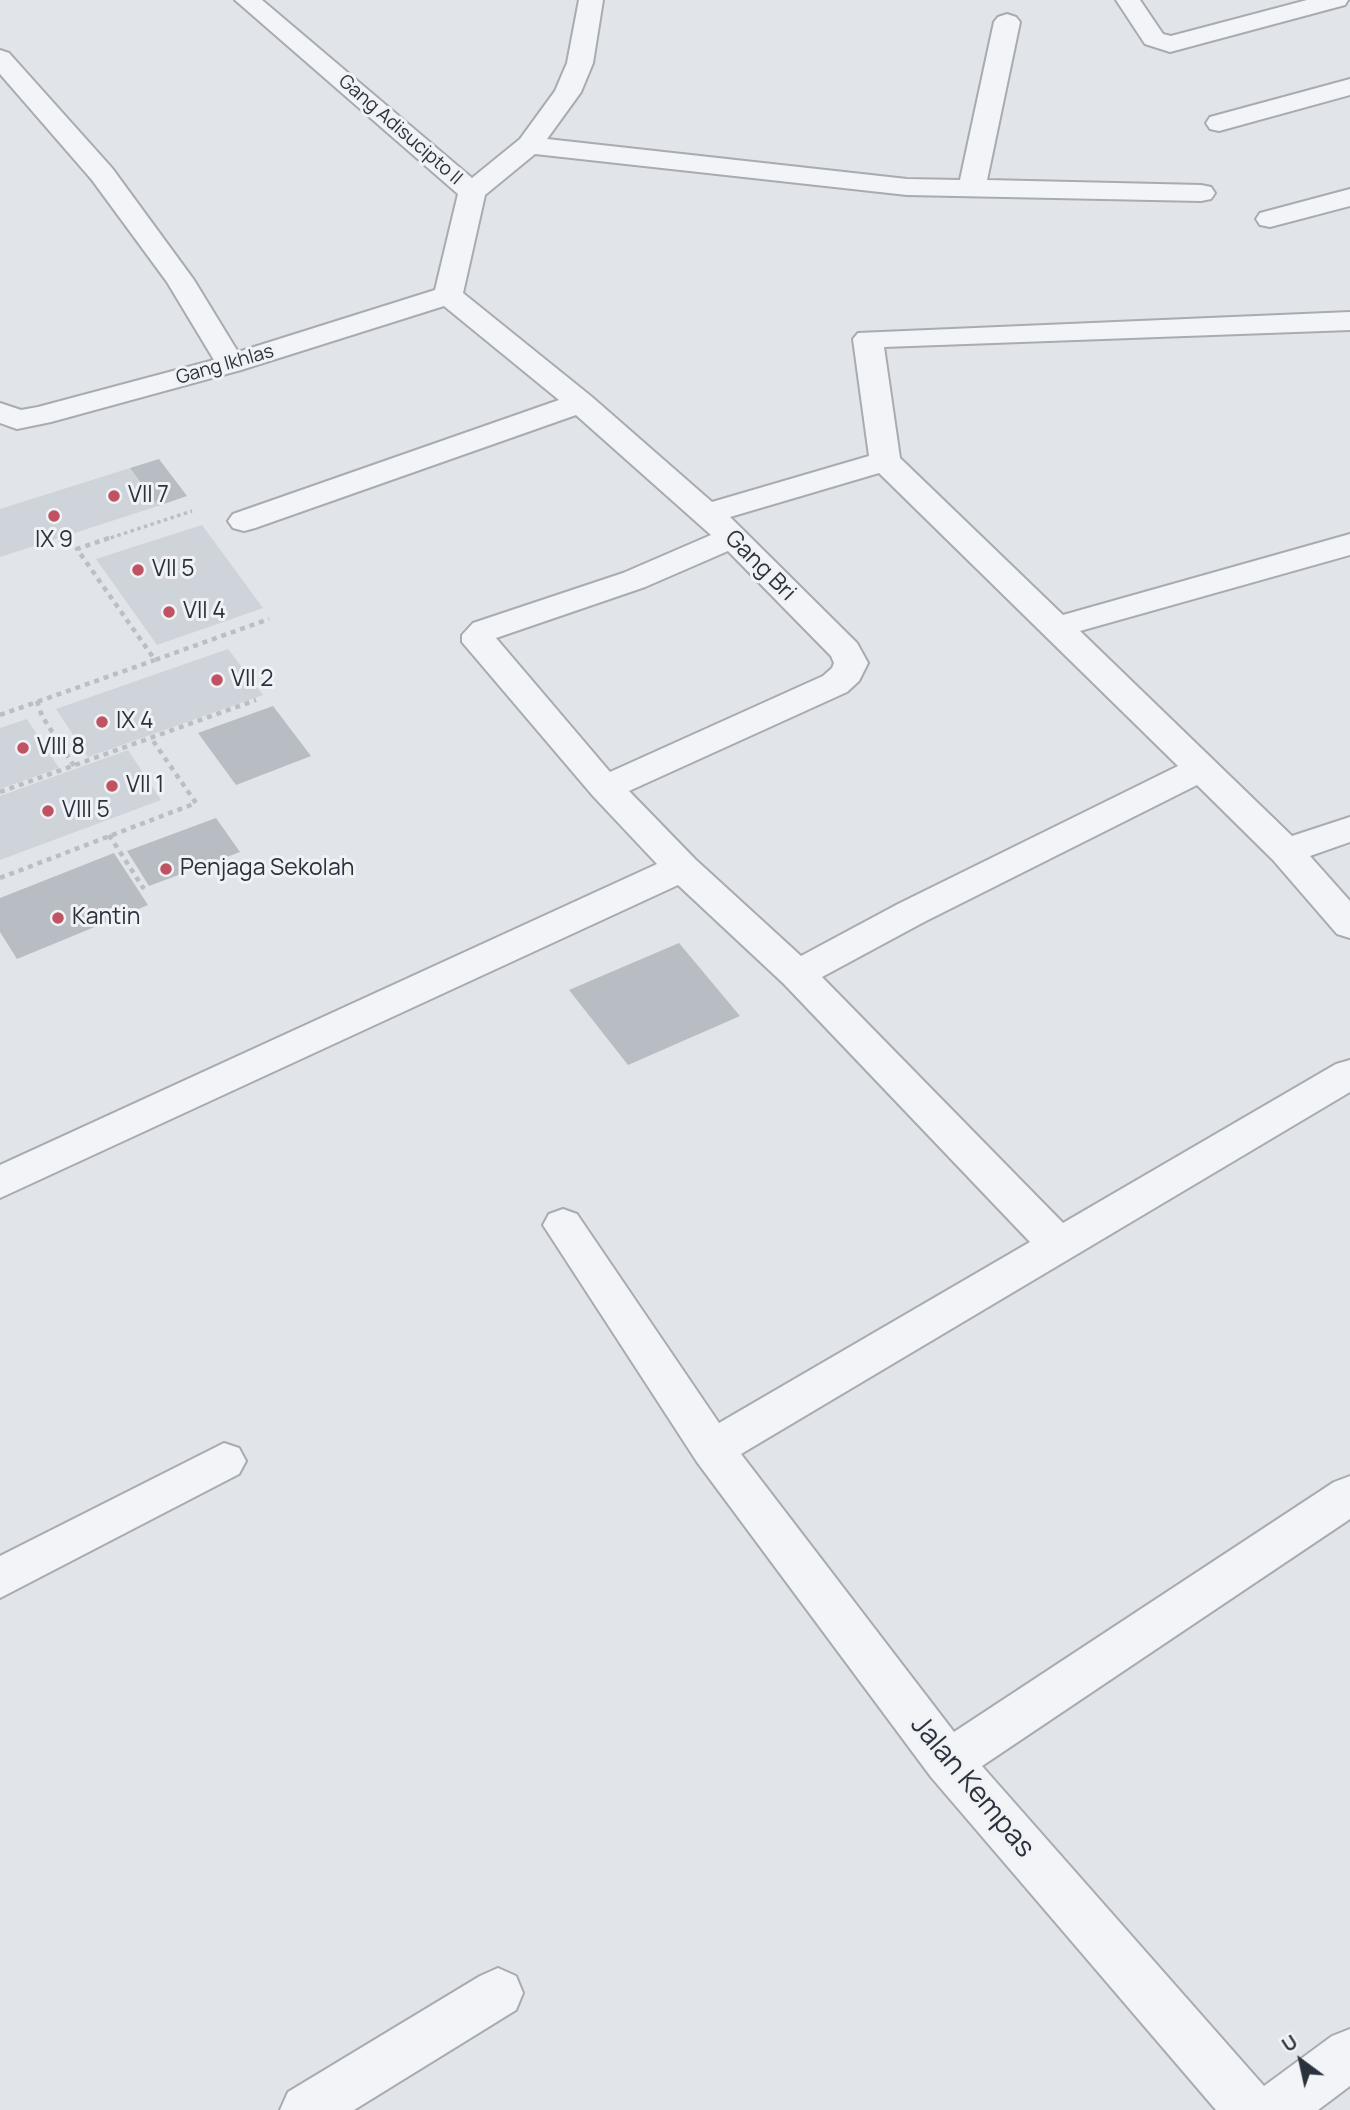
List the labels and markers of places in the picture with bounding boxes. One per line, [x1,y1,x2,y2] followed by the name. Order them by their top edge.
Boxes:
[128,482,169,510] place label: VII 7
[106,488,122,504] marker: VII 7
[46,508,62,524] marker: IX 9
[35,527,73,555] place label: IX 9
[152,556,195,584] place label: VII 5
[130,562,146,578] marker: VII 5
[183,598,226,626] place label: VII 4
[161,604,177,620] marker: VII 4
[231,666,273,694] place label: VII 2
[209,672,225,688] marker: VII 2
[116,708,153,736] place label: IX 4
[94,714,110,730] marker: IX 4
[37,734,85,762] place label: VIII 8
[15,740,31,756] marker: VIII 8
[126,772,164,800] place label: VII 1
[104,778,120,794] marker: VII 1
[62,797,110,825] place label: VIII 5
[40,803,56,819] marker: VIII 5
[180,855,354,883] place label: Penjaga Sekolah
[158,861,174,877] marker: Penjaga Sekolah
[72,904,140,932] place label: Kantin
[50,910,66,926] marker: Kantin

